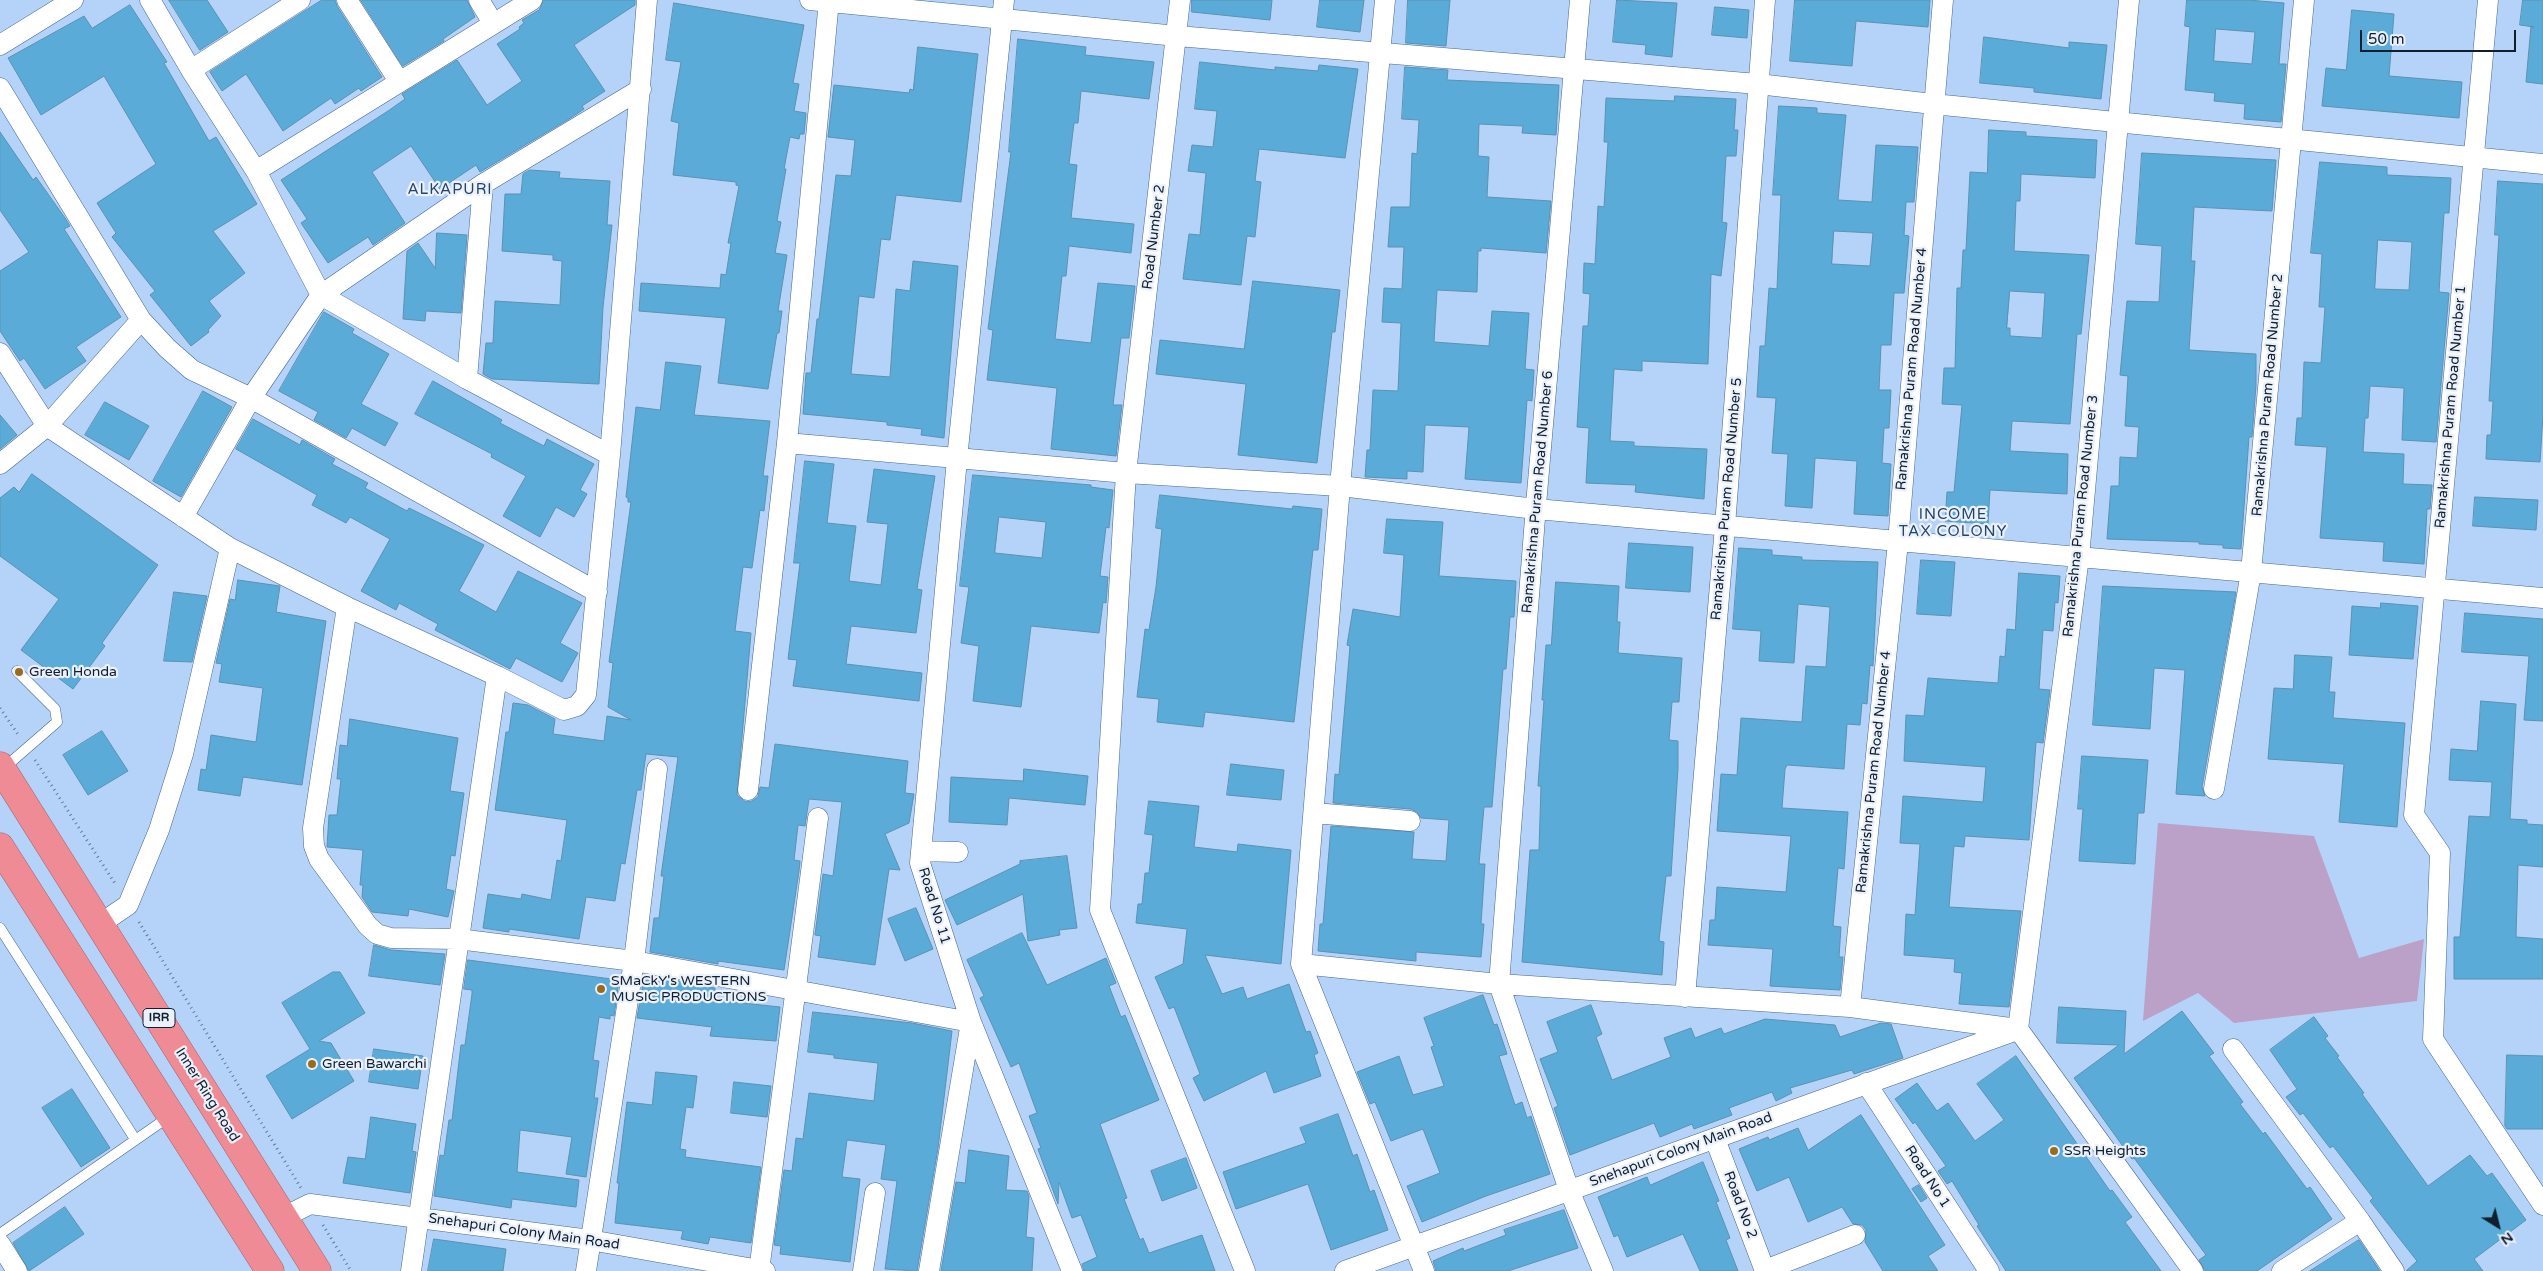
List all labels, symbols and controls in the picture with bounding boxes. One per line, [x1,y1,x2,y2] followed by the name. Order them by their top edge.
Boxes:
[2363,20,2519,52] scale bar
[2368,30,2405,48] text: 50 m
[406,181,494,199] district label: ALKAPURI
[1139,183,1169,291] street label: Road Number 2
[1893,247,1931,491] street label: Ramakrishna Puram Road Number 4
[2249,273,2287,517] street label: Ramakrishna Puram Road Number 2
[2432,285,2470,529] street label: Ramakrishna Puram Road Number 1
[1519,370,1557,614] street label: Ramakrishna Puram Road Number 6
[1708,377,1746,621] street label: Ramakrishna Puram Road Number 5
[2060,394,2102,638] street label: Ramakrishna Puram Road Number 3
[1898,506,2008,541] district label: INCOME TAX COLONY
[1853,650,1895,894] street label: Ramakrishna Puram Road Number 4
[29,664,117,680] place label: Green Honda
[13,666,25,678] marker: Green Honda
[914,865,954,947] street label: Road No 11
[611,973,766,1006] place label: SMaCkY's WESTERN MUSIC PRODUCTIONS
[595,983,607,995] marker: SMaCkY's WESTERN MUSIC PRODUCTIONS
[143,1008,175,1028] road number: IRR
[171,1045,243,1145] street label: Inner Ring Road
[322,1056,427,1072] place label: Green Bawarchi
[306,1058,318,1070] marker: Green Bawarchi
[1587,1109,1775,1191] street label: Snehapuri Colony Main Road
[1901,1143,1953,1211] street label: Road No 1
[2064,1143,2146,1159] place label: SSR Heights
[2048,1145,2060,1157] marker: SSR Heights
[1719,1169,1761,1241] street label: Road No 2
[2473,1201,2523,1251] north arrow
[427,1210,621,1254] street label: Snehapuri Colony Main Road
[2498,1228,2517,1249] text: N

